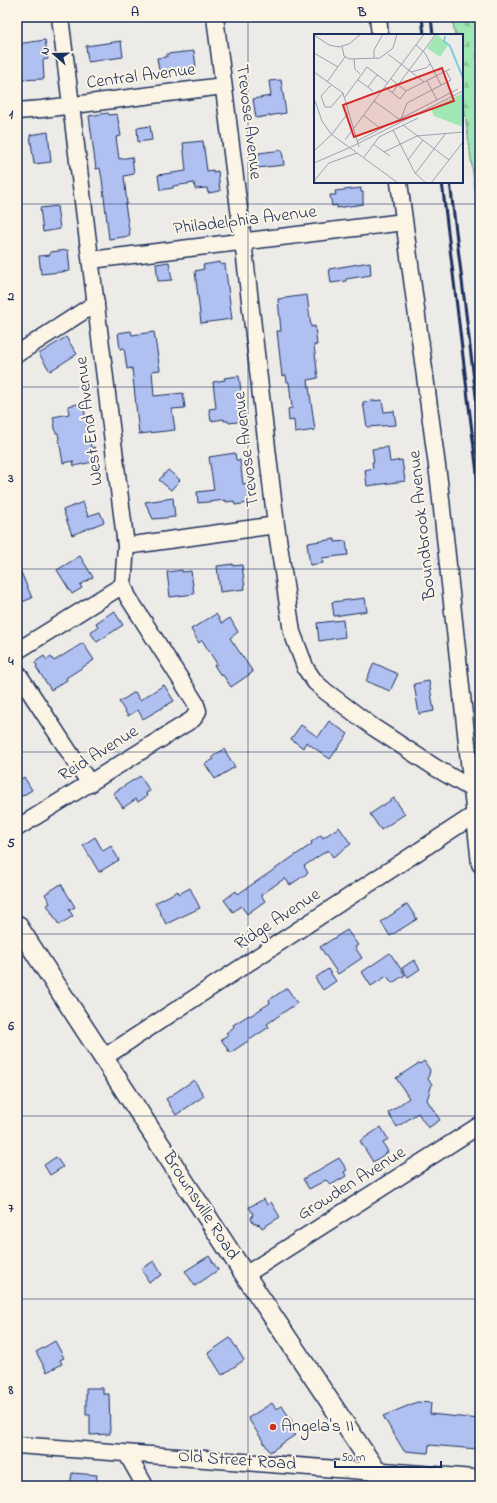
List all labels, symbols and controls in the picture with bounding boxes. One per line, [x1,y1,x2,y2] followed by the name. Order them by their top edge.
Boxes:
[131,3,139,22] text: A
[357,3,367,22] text: B
[34,34,74,74] north arrow
[314,34,463,183] inset map
[37,45,54,57] text: N
[85,57,198,97] street label: Central Avenue
[228,63,268,182] street label: Trevose Avenue
[9,105,14,124] text: 1
[172,199,319,243] street label: Philadelphia Avenue
[7,287,15,306] text: 2
[69,354,111,487] street label: West End Avenue
[227,389,267,508] street label: Trevose Avenue
[402,448,444,602] street label: Boundbrook Avenue
[7,469,14,488] text: 3
[7,652,14,671] text: 4
[54,719,145,789] street label: Reid Avenue
[7,834,15,853] text: 5
[230,882,327,958] street label: Ridge Avenue
[7,1017,14,1036] text: 6
[293,1140,412,1228] street label: Growden Avenue
[155,1146,245,1265] street label: Brownsville Road
[8,1199,14,1218] text: 7
[8,1381,14,1400] text: 8
[281,1414,354,1441] place label: Angela's II
[268,1422,278,1432] marker: Angela's II
[335,1443,441,1469] scale bar
[177,1444,297,1478] street label: Old Street Road
[341,1449,365,1467] text: 50 m

